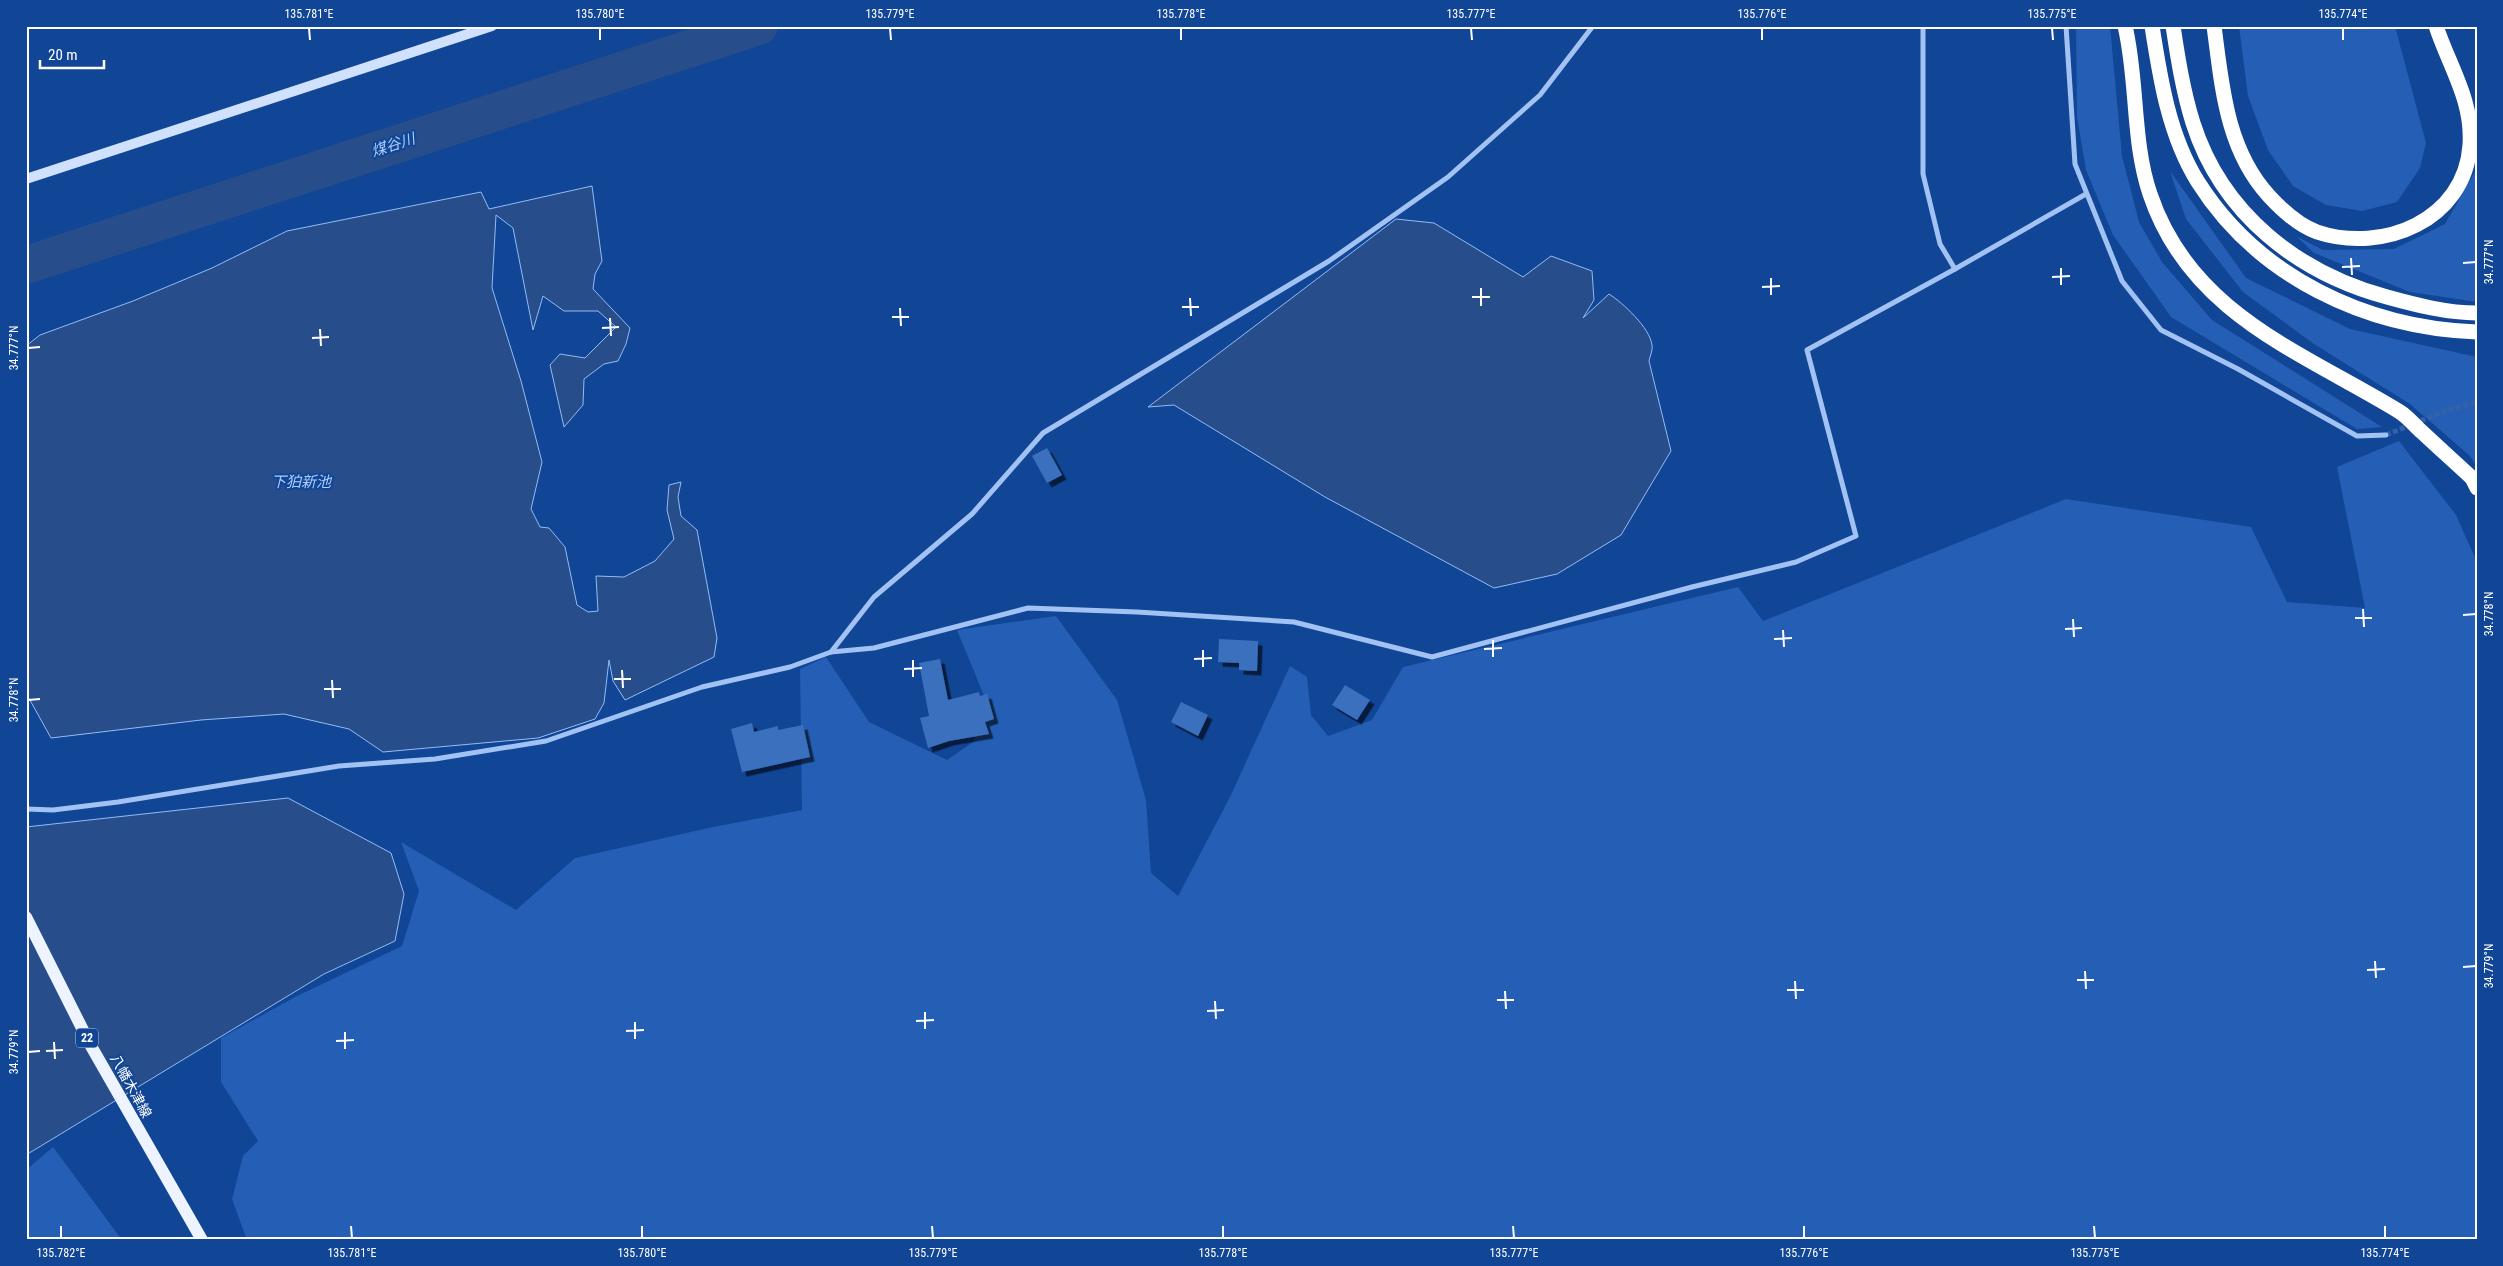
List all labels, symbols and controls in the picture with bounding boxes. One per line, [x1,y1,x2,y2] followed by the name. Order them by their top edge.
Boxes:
[284,7,334,21] text: 135.781°E
[575,7,625,21] text: 135.780°E
[865,7,915,21] text: 135.779°E
[1156,7,1206,21] text: 135.778°E
[1446,7,1496,21] text: 135.777°E
[1737,7,1787,21] text: 135.776°E
[2027,7,2077,21] text: 135.775°E
[2318,7,2368,21] text: 135.774°E
[40,38,104,70] scale bar
[48,46,78,64] text: 20 m
[369,129,419,161] water label: 煤谷川
[2482,240,2496,284] text: 34.777°N
[7,326,21,370] text: 34.777°N
[271,473,333,491] water label: 下狛新池
[2482,592,2496,636] text: 34.778°N
[7,678,21,722] text: 34.778°N
[2482,944,2496,988] text: 34.779°N
[76,1028,98,1048] road number: 22
[7,1030,21,1074] text: 34.779°N
[107,1052,155,1120] street label: 八幡木津線
[36,1246,86,1260] text: 135.782°E
[327,1246,377,1260] text: 135.781°E
[617,1246,667,1260] text: 135.780°E
[908,1246,958,1260] text: 135.779°E
[1198,1246,1248,1260] text: 135.778°E
[1489,1246,1539,1260] text: 135.777°E
[1779,1246,1829,1260] text: 135.776°E
[2070,1246,2120,1260] text: 135.775°E
[2360,1246,2410,1260] text: 135.774°E

